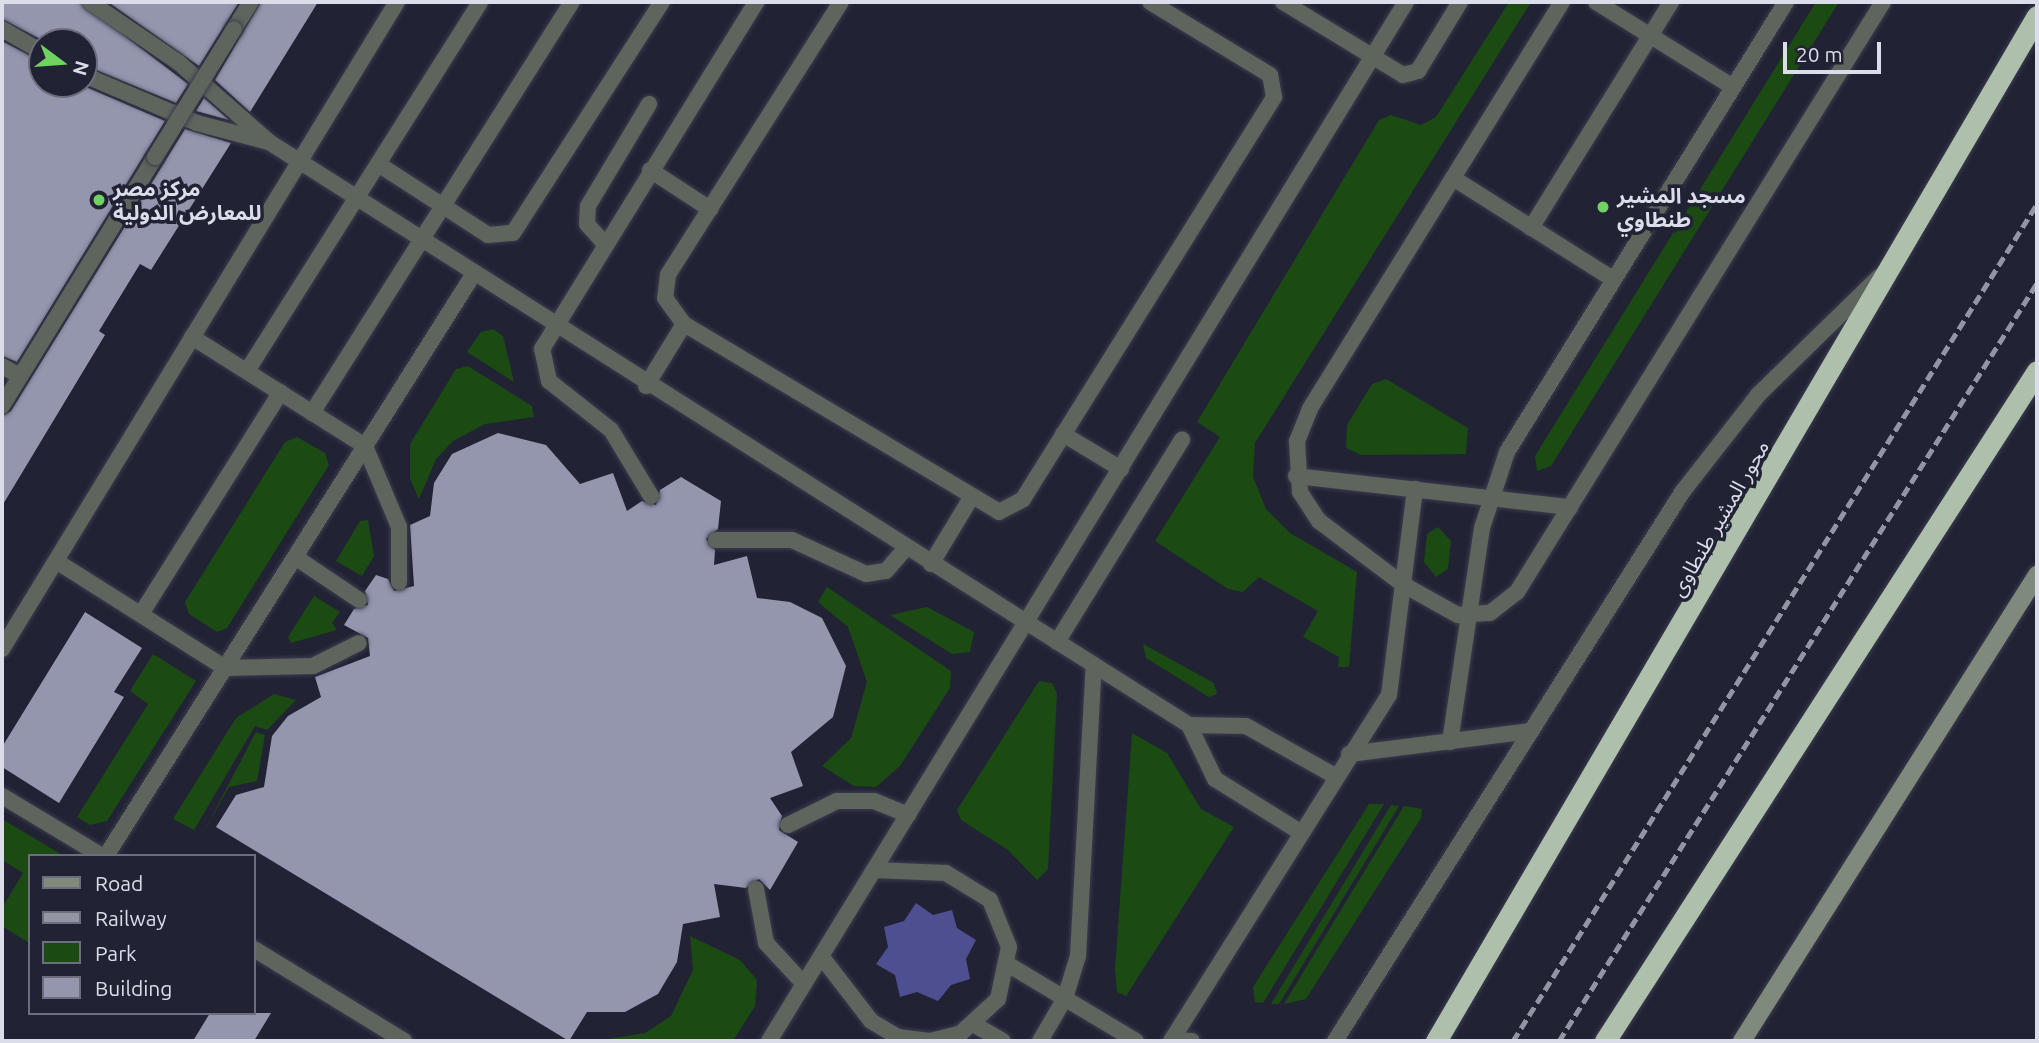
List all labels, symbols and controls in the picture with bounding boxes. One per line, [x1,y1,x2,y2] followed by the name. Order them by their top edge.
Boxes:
[28,28,98,98] north arrow
[1787,28,1885,72] scale bar
[1796,42,1843,66] text: 20 m
[69,58,94,78] text: N
[113,175,262,225] place label: مركز مصر للمعارض الدولية
[1617,182,1746,232] place label: مسجد المشير طنطاوي
[91,192,107,208] marker: مركز مصر للمعارض الدولية
[1595,199,1611,215] marker: مسجد المشير طنطاوي
[1664,435,1774,601] street label: محور المشير طنطاوى
[28,854,256,1015] legend
[95,871,143,895] text: Road
[95,906,167,930] text: Railway
[95,941,137,965] text: Park
[95,976,172,1000] text: Building

